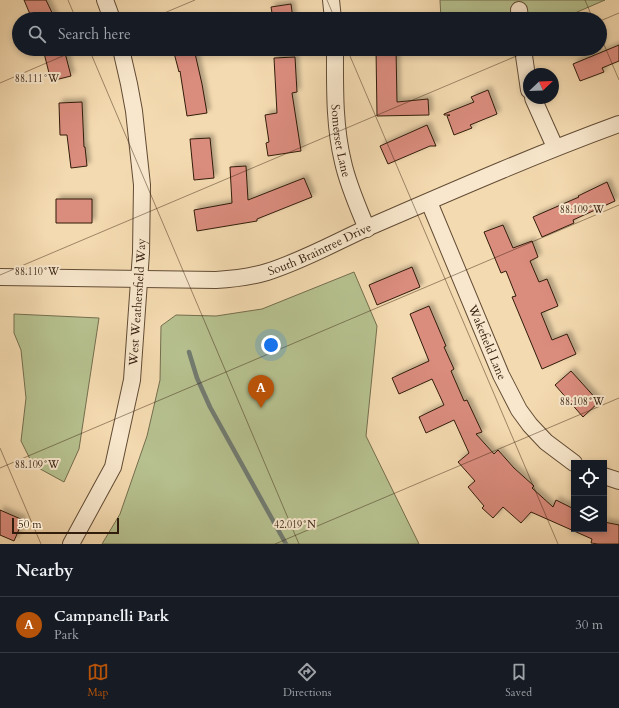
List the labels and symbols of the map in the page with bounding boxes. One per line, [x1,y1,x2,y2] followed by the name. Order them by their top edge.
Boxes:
[523,68,559,104] north arrow
[15,72,60,86] text: 88.111°W
[328,104,355,179] street label: Somerset Lane
[560,203,605,217] text: 88.109°W
[266,219,374,279] street label: South Braintree Drive
[125,237,149,367] street label: West Weathersfield Way
[15,265,60,279] text: 88.110°W
[464,301,510,383] street label: Wakefield Lane
[261,335,281,355] your location
[248,375,274,408] pin: A
[560,395,605,409] text: 88.108°W
[15,458,60,472] text: 88.109°W
[12,516,119,535] scale bar
[274,518,316,532] text: 42.019°N

